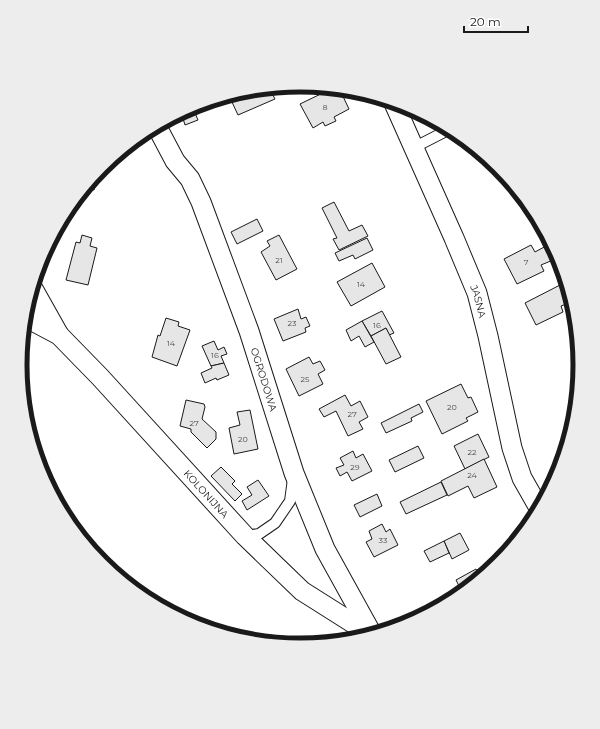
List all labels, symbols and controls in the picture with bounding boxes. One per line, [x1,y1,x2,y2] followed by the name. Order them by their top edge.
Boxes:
[464,8,528,34] scale bar
[470,14,501,29] text: 20 m
[322,102,328,112] house number: 8
[275,255,283,265] house number: 21
[524,257,529,267] house number: 7
[357,279,366,289] house number: 14
[467,282,490,320] street label: JASNA
[287,318,297,328] house number: 23
[373,320,381,330] house number: 16
[167,338,176,348] house number: 14
[248,346,281,414] street label: OGRODOWA
[211,350,219,360] house number: 16
[300,374,310,384] house number: 25
[447,402,457,412] house number: 20
[347,409,357,419] house number: 27
[189,418,199,428] house number: 27
[238,434,248,444] house number: 20
[467,447,477,457] house number: 22
[350,462,360,472] house number: 29
[181,467,232,521] street label: KOLONIJNA
[467,470,478,480] house number: 24
[379,535,388,545] house number: 33

